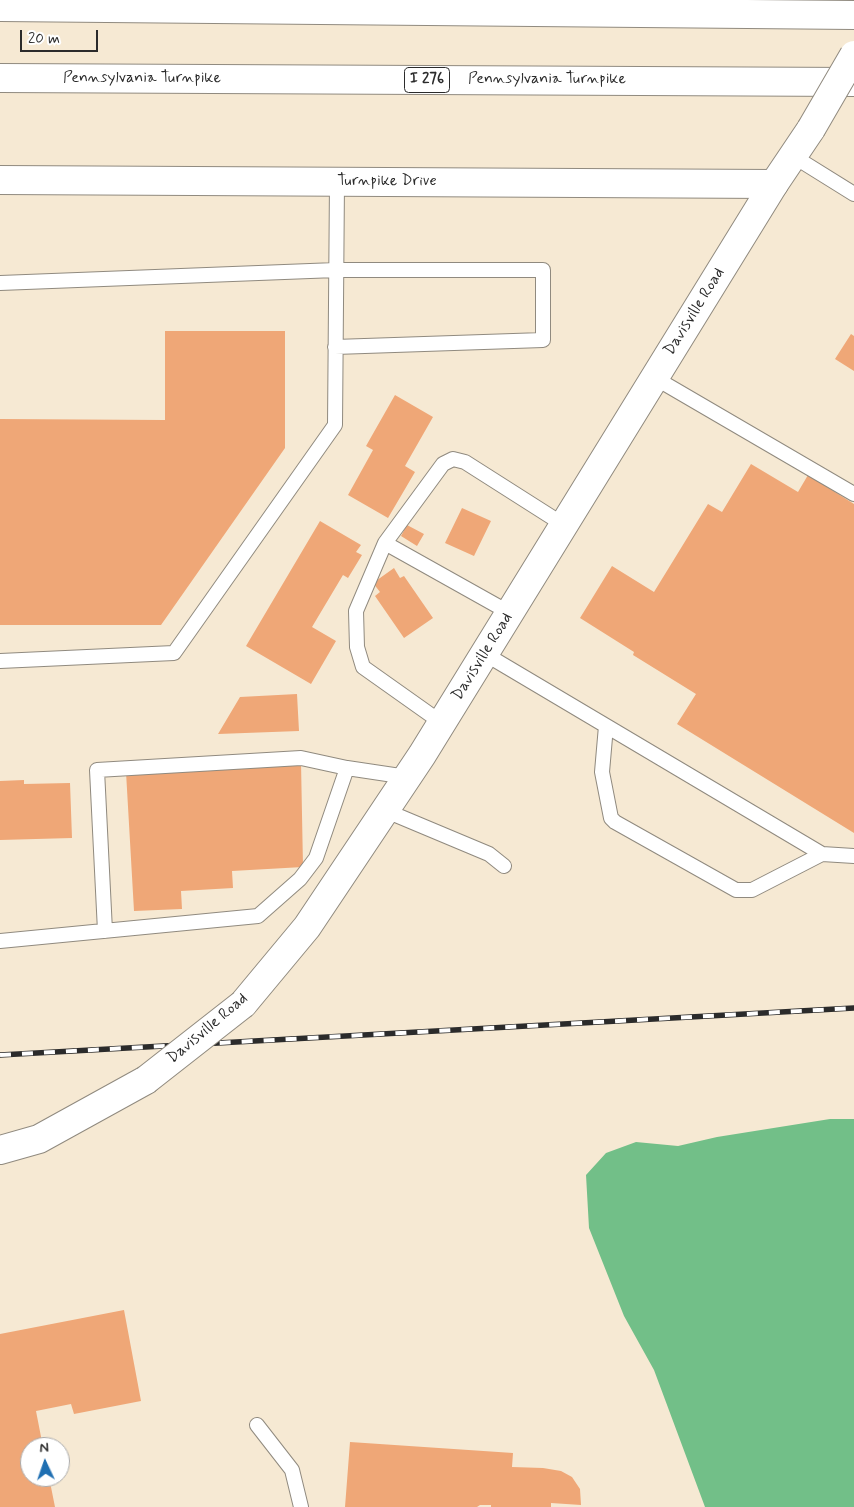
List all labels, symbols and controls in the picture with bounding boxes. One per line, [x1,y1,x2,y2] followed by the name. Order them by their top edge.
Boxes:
[22,20,100,52] scale bar
[28,29,60,49] text: 20 m
[404,68,450,92] road number: I 276
[63,69,221,89] street label: Pennsylvania Turnpike
[468,70,626,90] street label: Pennsylvania Turnpike
[337,172,437,192] street label: Turnpike Drive
[660,265,730,359] street label: Davisville Road
[448,610,518,704] street label: Davisville Road
[164,990,252,1068] street label: Davisville Road
[20,1437,70,1487] north arrow
[39,1439,49,1457] text: N

